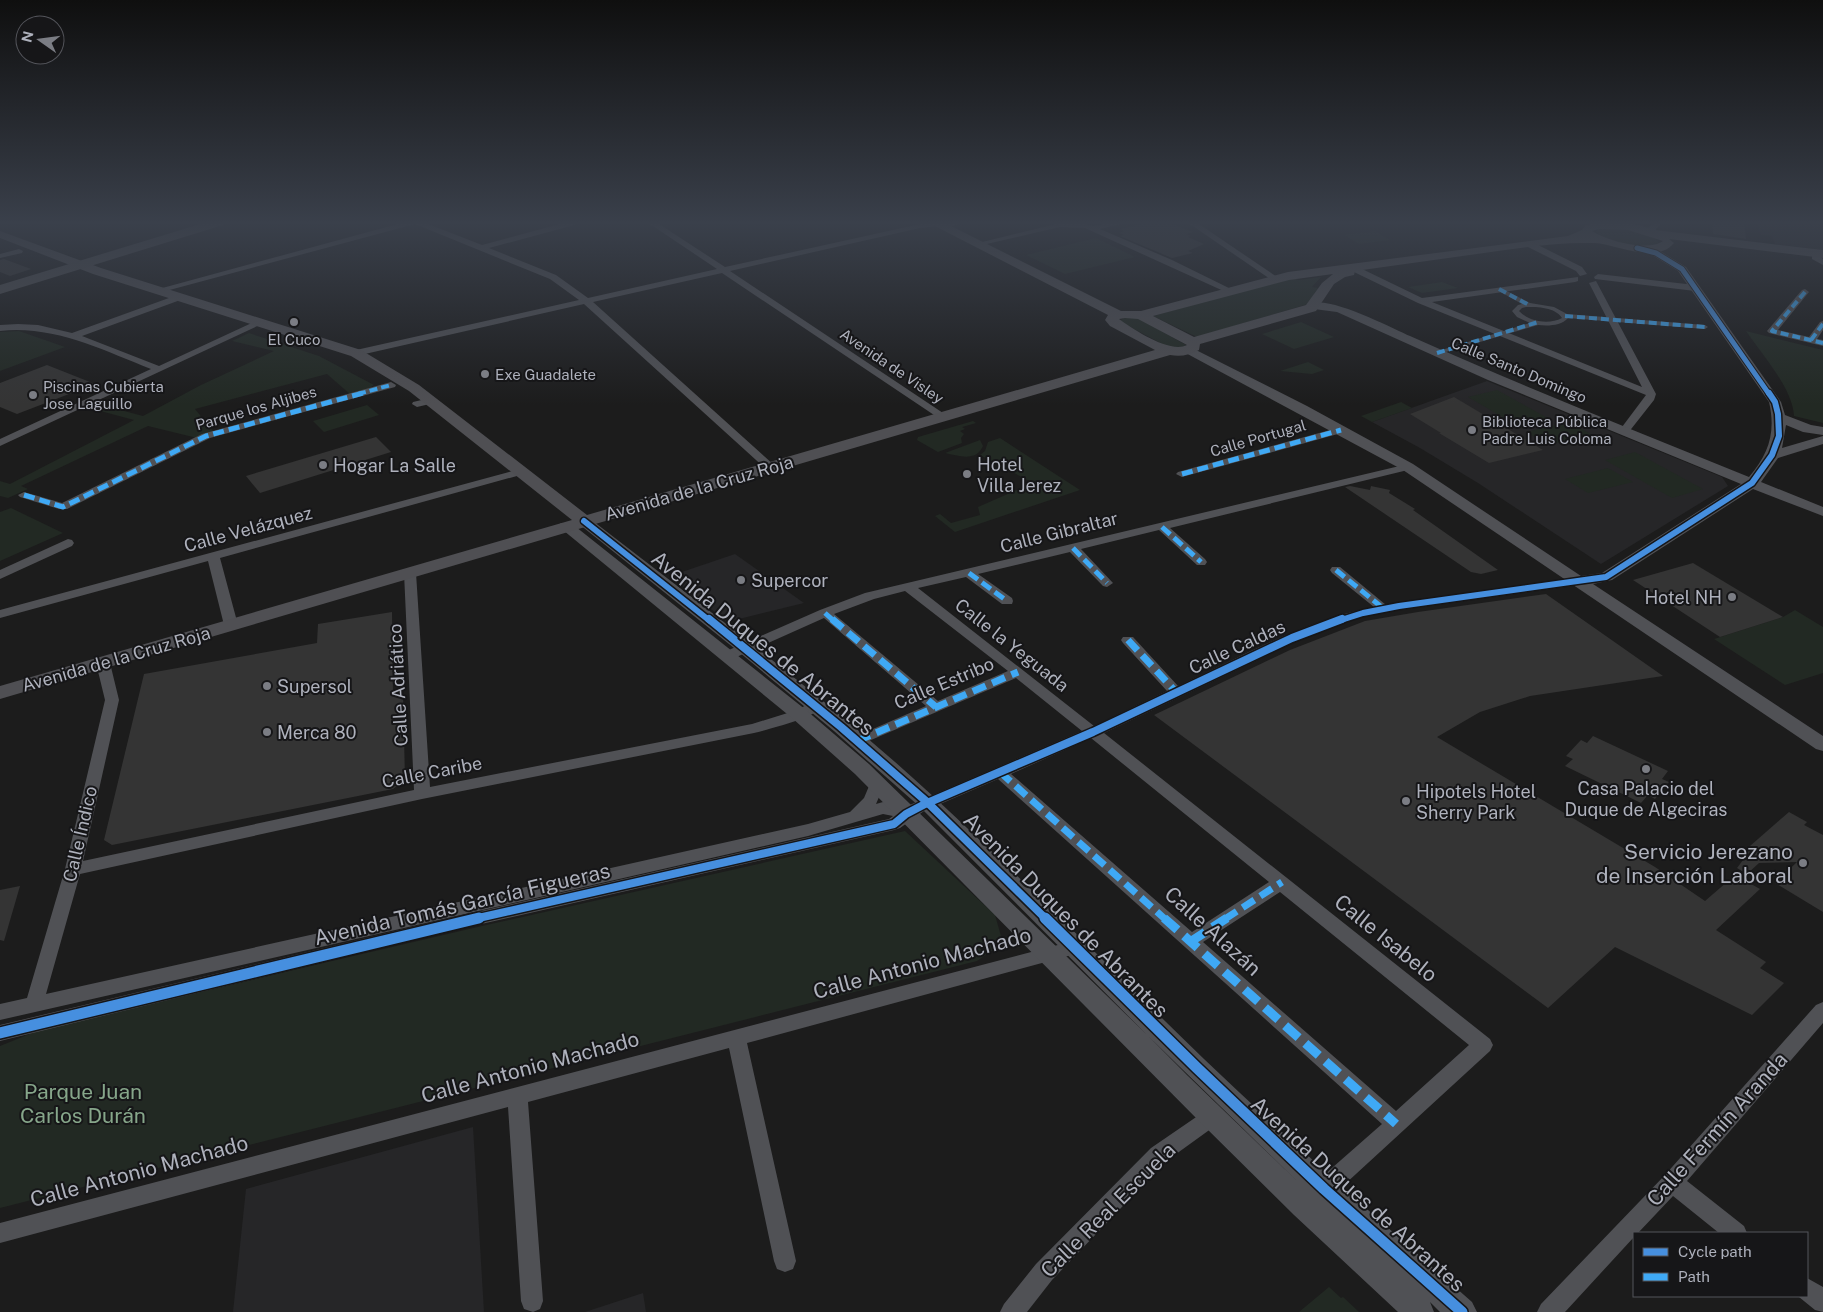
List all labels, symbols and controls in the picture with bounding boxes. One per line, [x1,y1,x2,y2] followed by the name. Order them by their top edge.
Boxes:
[15,15,65,65] north arrow
[18,30,36,44] text: N
[288,316,300,328] marker: El Cuco
[837,325,947,407] street label: Avenida de Visley
[268,331,320,348] place label: El Cuco
[1449,334,1589,406] street label: Calle Santo Domingo
[495,366,596,383] place label: Exe Guadalete
[479,368,491,380] marker: Exe Guadalete
[43,378,164,412] place label: Piscinas Cubierta Jose Laguillo
[194,383,318,433] street label: Parque los Aljibes
[27,389,39,401] marker: Piscinas Cubierta Jose Laguillo
[1482,413,1612,447] place label: Biblioteca Pública Padre Luis Coloma
[1208,416,1308,460] street label: Calle Portugal
[1466,424,1478,436] marker: Biblioteca Pública Padre Luis Coloma
[602,451,796,525] street label: Avenida de la Cruz Roja
[977,454,1061,496] place label: Hotel Villa Jerez
[333,455,456,476] place label: Hogar La Salle
[317,459,329,471] marker: Hogar La Salle
[961,468,973,480] marker: Hotel Villa Jerez
[182,502,314,556] street label: Calle Velázquez
[998,507,1120,557] street label: Calle Gibraltar
[647,545,879,741] street label: Avenida Duques de Abrantes
[751,570,828,591] place label: Supercor
[735,574,747,586] marker: Supercor
[1644,587,1722,608] place label: Hotel NH
[1726,591,1738,603] marker: Hotel NH
[951,594,1073,696] street label: Calle la Yeguada
[1186,616,1288,678] street label: Calle Caldas
[19,622,213,696] street label: Avenida de la Cruz Roja
[384,623,412,747] street label: Calle Adriático
[891,653,997,713] street label: Calle Estribo
[277,676,352,697] place label: Supersol
[261,680,273,692] marker: Supersol
[277,722,356,743] place label: Merca 80
[261,726,273,738] marker: Merca 80
[380,752,484,792] street label: Calle Caribe
[1640,763,1652,775] marker: Casa Palacio del Duque de Algeciras
[1565,778,1727,820] place label: Casa Palacio del Duque de Algeciras
[1416,781,1536,823] place label: Hipotels Hotel Sherry Park
[58,784,101,884] street label: Calle Índico
[1400,795,1412,807] marker: Hipotels Hotel Sherry Park
[958,807,1174,1023] street label: Avenida Duques de Abrantes
[1596,839,1793,888] place label: Servicio Jerezano de Inserción Laboral
[1797,857,1809,869] marker: Servicio Jerezano de Inserción Laboral
[311,858,613,950] street label: Avenida Tomás García Figueras
[1160,881,1266,981] street label: Calle Alazán
[1330,889,1442,987] street label: Calle Isabelo
[810,922,1034,1004] street label: Calle Antonio Machado
[418,1026,642,1108] street label: Calle Antonio Machado
[1641,1047,1793,1211] street label: Calle Fermín Aranda
[20,1079,146,1128] park label: Parque Juan Carlos Durán
[1246,1091,1470,1297] street label: Avenida Duques de Abrantes
[27,1130,251,1212] street label: Calle Antonio Machado
[1035,1137,1181,1283] street label: Calle Real Escuela
[1633,1232,1808,1297] legend
[1678,1243,1752,1260] text: Cycle path
[1678,1268,1710,1285] text: Path

